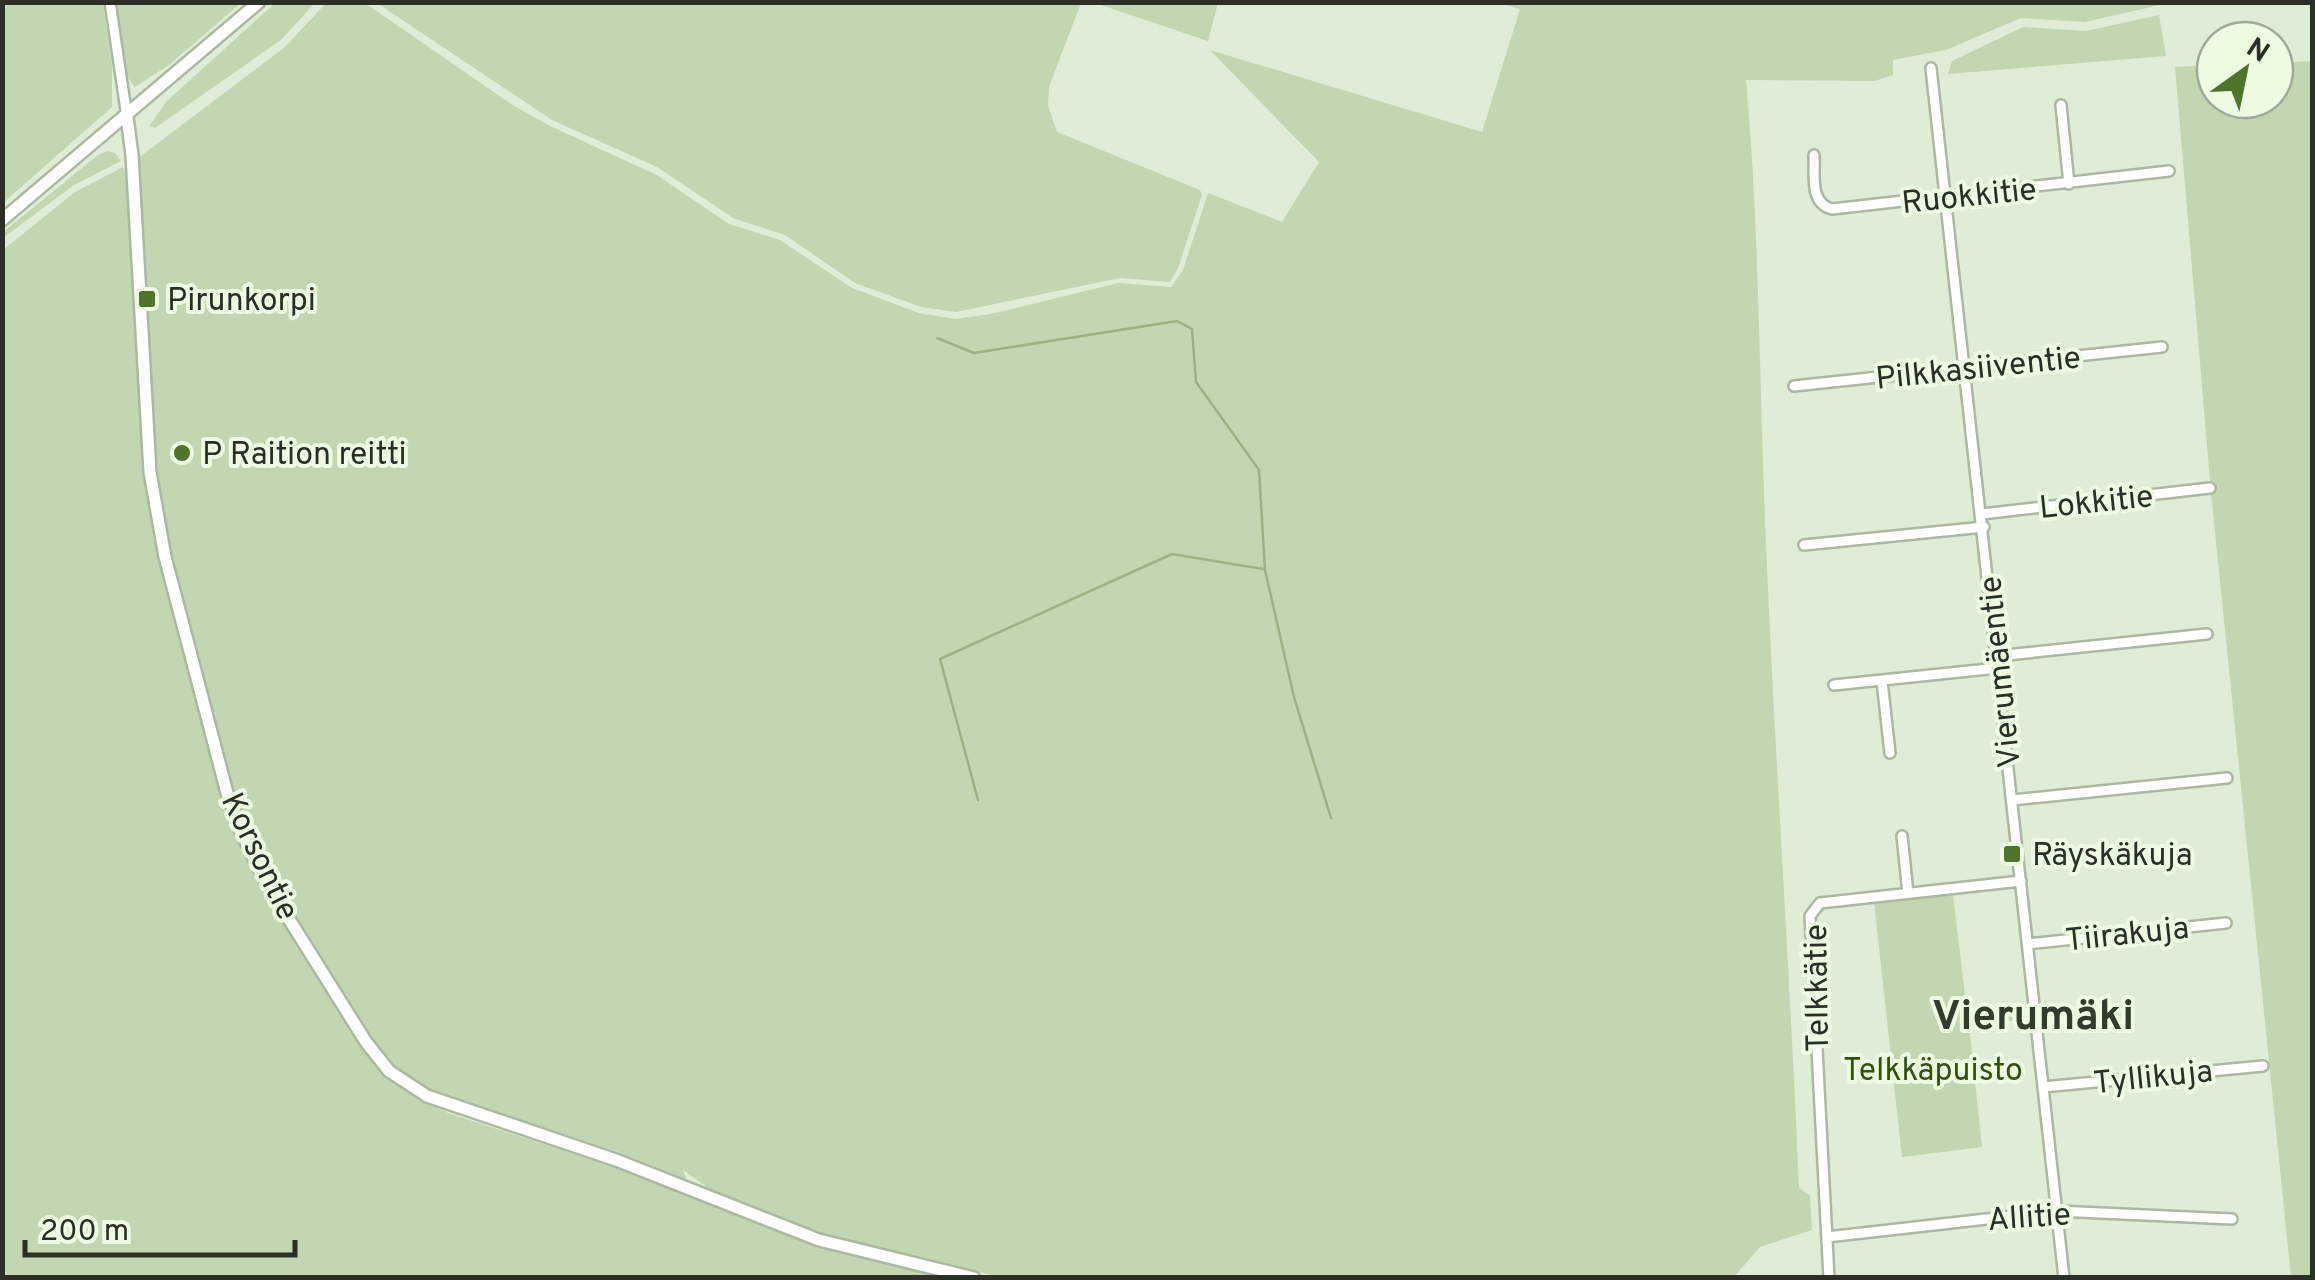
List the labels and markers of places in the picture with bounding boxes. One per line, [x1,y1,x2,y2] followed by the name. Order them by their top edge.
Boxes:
[167,282,316,322] place label: Pirunkorpi
[136,288,158,310] marker: Pirunkorpi
[202,436,407,476] place label: P Raition reitti
[171,442,193,464] marker: P Raition reitti
[2032,837,2192,877] place label: Räyskäkuja
[2001,843,2023,865] marker: Räyskäkuja

